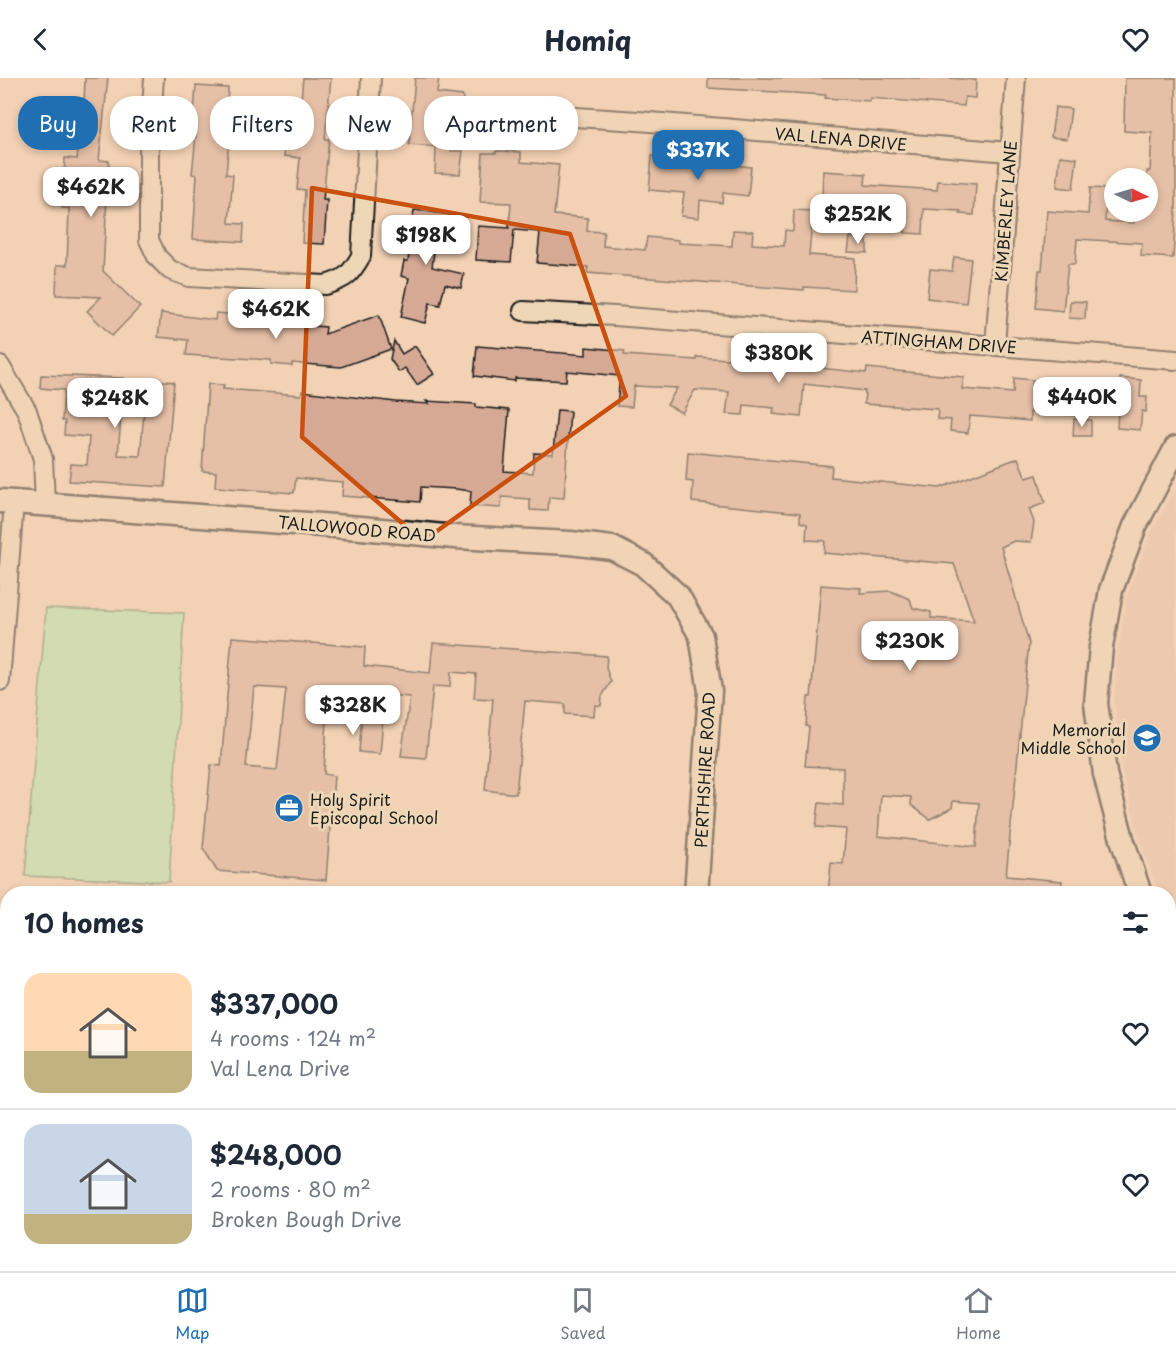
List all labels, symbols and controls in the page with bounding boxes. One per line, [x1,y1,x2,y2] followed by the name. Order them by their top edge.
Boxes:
[544,19,632,60] text: Homiq
[24,23,57,56] icon: back
[1119,23,1152,56] icon: heart
[18,96,98,150] chip: Buy
[110,96,198,150] chip: Rent
[210,96,314,150] chip: Filters
[326,96,412,150] chip: New
[424,96,578,150] chip: Apartment
[774,120,908,156] street label: VAL LENA DRIVE
[656,130,740,181] pin: $337K
[666,134,730,164] text: $337K
[988,139,1022,283] street label: KIMBERLEY LANE
[49,167,133,218] pin: $462K
[1104,168,1158,222] north arrow
[1104,168,1158,222] map controls
[57,171,125,201] text: $462K
[816,194,900,245] pin: $252K
[824,198,892,228] text: $252K
[384,215,468,266] pin: $198K
[396,219,456,249] text: $198K
[234,289,318,340] pin: $462K
[242,293,310,323] text: $462K
[860,324,1018,358] street label: ATTINGHAM DRIVE
[737,333,821,384] pin: $380K
[745,337,813,367] text: $380K
[1040,377,1124,428] pin: $440K
[73,378,157,429] pin: $248K
[1047,381,1117,411] text: $440K
[81,382,149,412] text: $248K
[277,509,437,547] street label: TALLOWOOD ROAD
[868,621,952,672] pin: $230K
[875,625,945,655] text: $230K
[311,685,395,736] pin: $328K
[319,689,387,719] text: $328K
[688,691,720,849] street label: PERTHSHIRE ROAD
[1021,717,1126,759] place label: Memorial Middle School
[1131,722,1163,754] school or university icon: Memorial Middle School
[310,787,438,829] place label: Holy Spirit Episcopal School
[273,792,305,824] office icon: Holy Spirit Episcopal School
[24,903,144,942] text: 10 homes
[1119,906,1152,939] icon: filters
[210,984,338,1023] text: $337,000
[72,997,144,1069] icon: home
[1119,1017,1152,1050] icon: heart
[210,1023,376,1053] text: 4 rooms · 124 m²
[210,1053,350,1083] text: Val Lena Drive
[210,1135,342,1174] text: $248,000
[72,1148,144,1220] icon: home
[1119,1168,1152,1201] icon: heart
[210,1174,371,1204] text: 2 rooms · 80 m²
[210,1204,402,1234] text: Broken Bough Drive
[175,1284,210,1344] tab: Map
[560,1284,606,1344] tab: Saved
[956,1284,1001,1344] tab: Home

